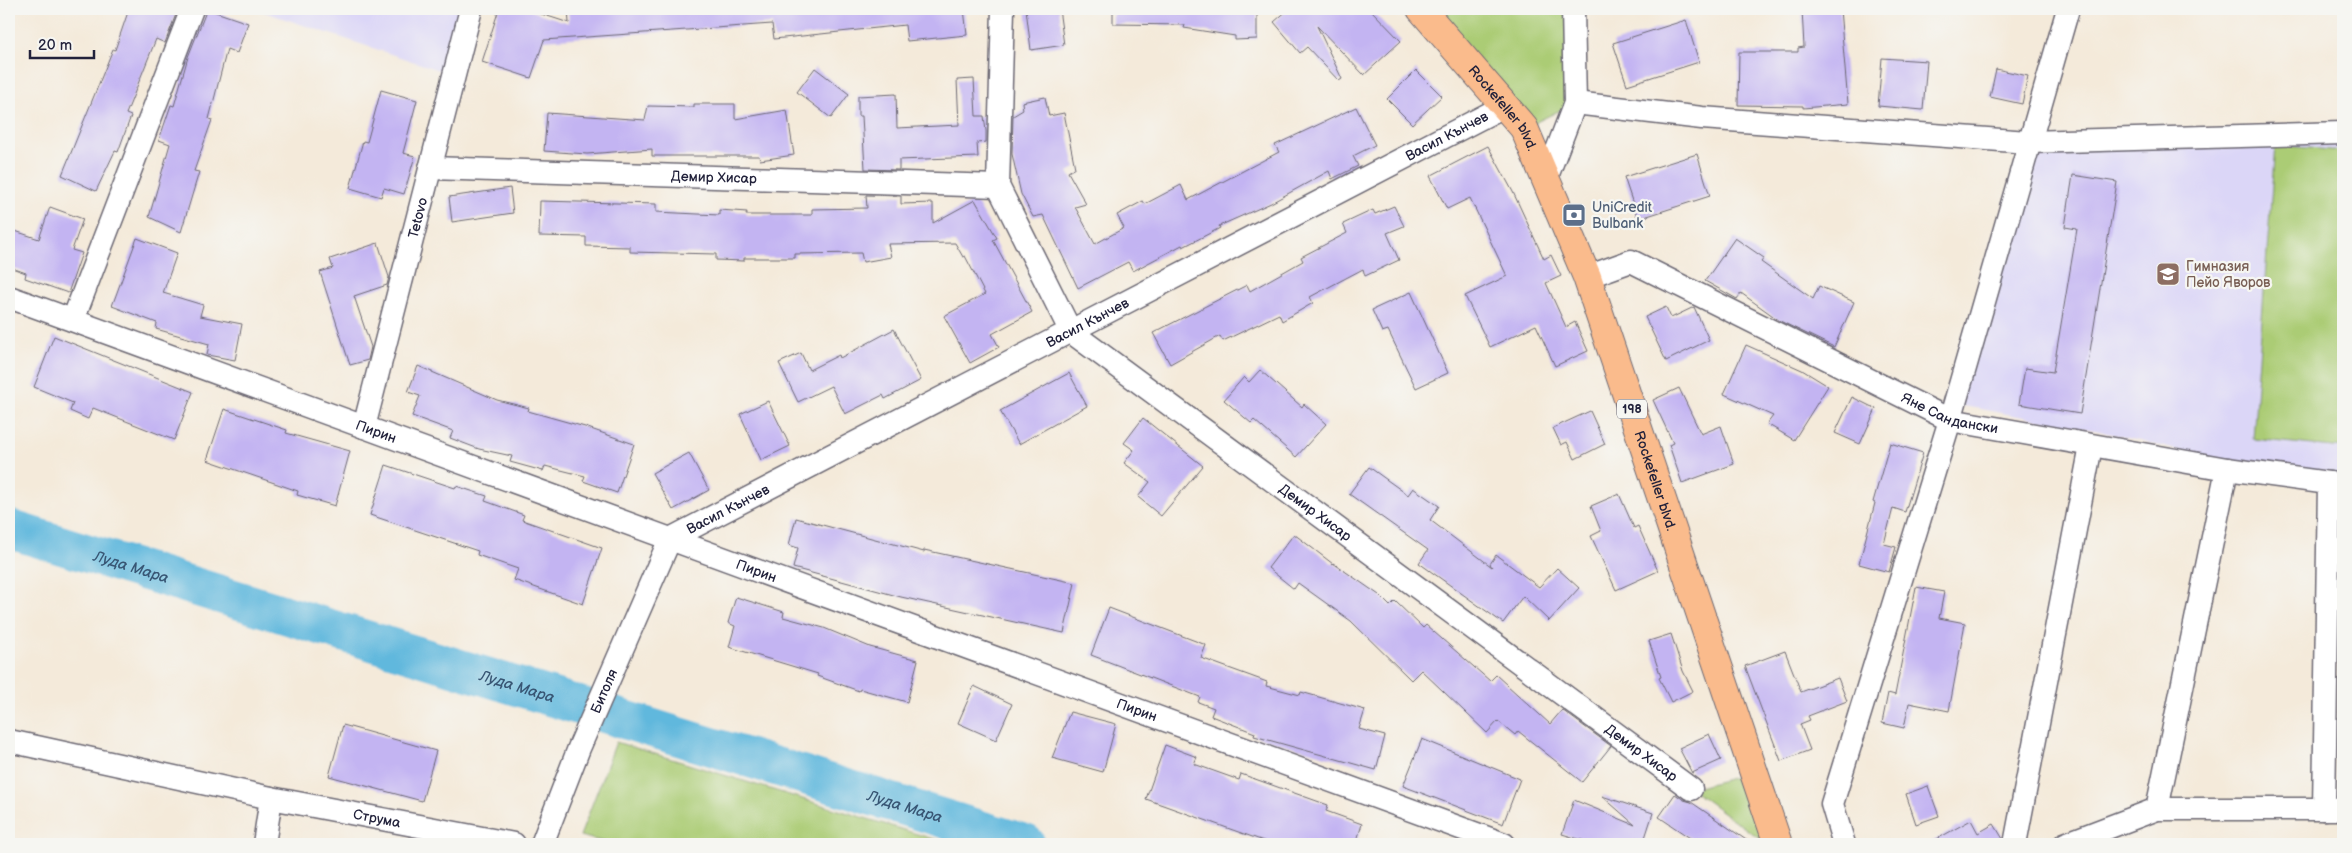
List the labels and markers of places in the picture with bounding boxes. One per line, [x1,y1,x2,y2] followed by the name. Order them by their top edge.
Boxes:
[1592,199,1653,232] place label: UniCredit Bulbank
[1561,202,1587,228] bank icon: UniCredit Bulbank
[2186,258,2271,291] place label: Гимназия Пейо Яворов
[2155,261,2181,287] school or university icon: Гимназия Пейо Яворов

